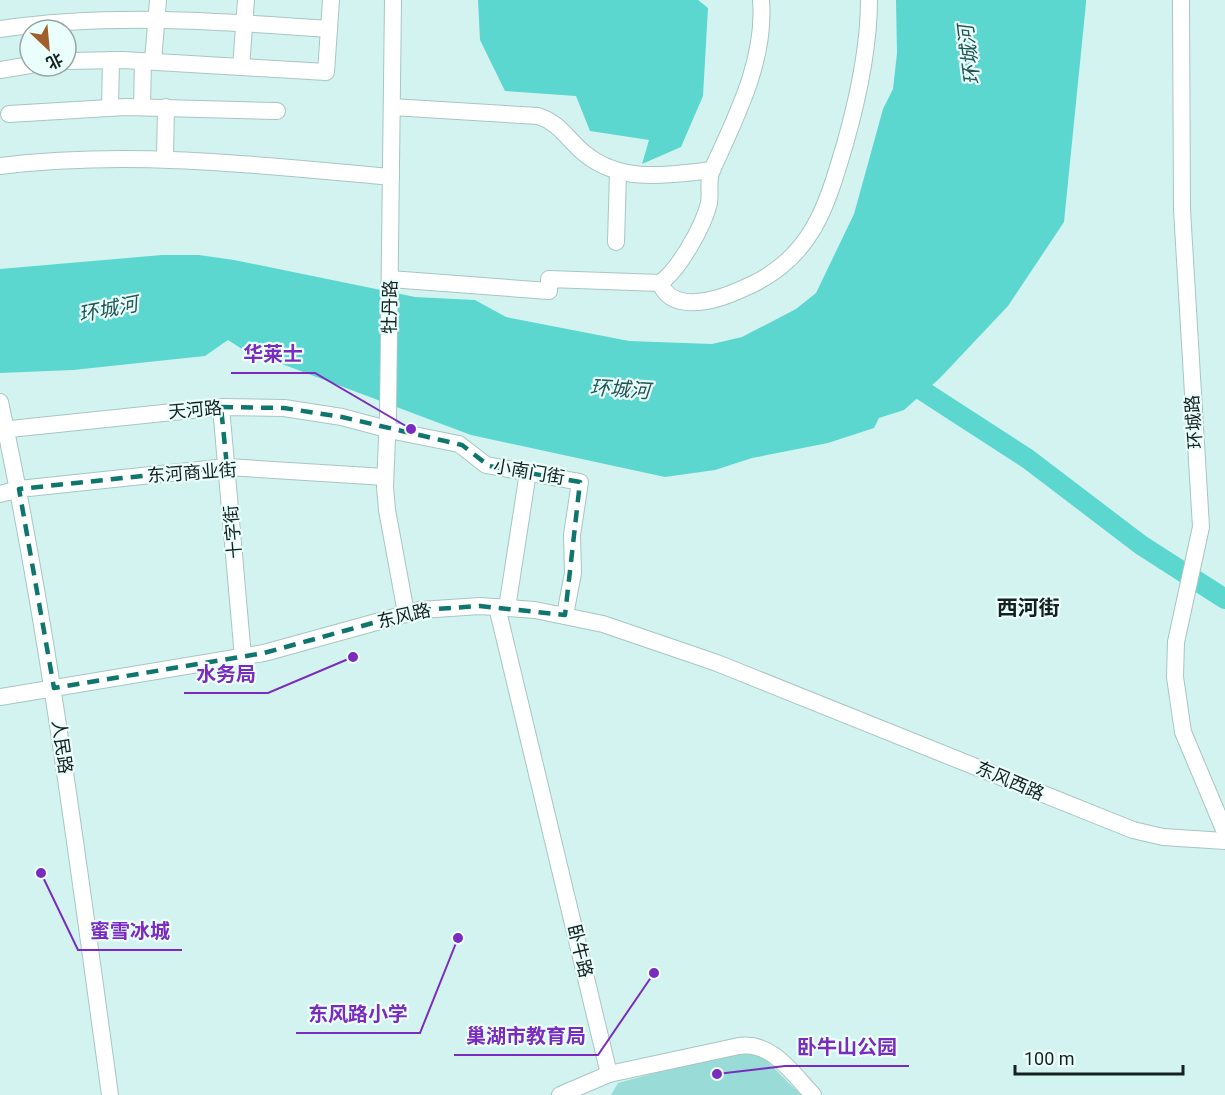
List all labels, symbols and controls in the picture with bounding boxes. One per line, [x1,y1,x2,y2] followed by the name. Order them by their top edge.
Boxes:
[18,18,78,78] north arrow
[953,20,985,86] water label: 环城河
[43,49,66,73] text: 北
[379,280,400,334] street label: 牡丹路
[76,291,144,327] water label: 环城河
[231,335,315,373] callout: 华莱士
[243,342,303,366] text: 华莱士
[589,375,655,403] water label: 环城河
[1181,394,1206,450] street label: 环城路
[167,397,223,422] street label: 天河路
[492,455,566,488] street label: 小南门街
[146,459,238,486] street label: 东河商业街
[220,504,245,560] street label: 十字街
[997,596,1060,620] district label: 西河街
[375,599,433,632] street label: 东风路
[184,655,268,693] callout: 水务局
[196,662,256,686] text: 水务局
[48,719,77,775] street label: 人民路
[973,757,1047,804] street label: 东风西路
[78,912,182,950] callout: 蜜雪冰城
[90,919,170,943] text: 蜜雪冰城
[564,922,597,980] street label: 卧牛路
[296,995,420,1033] callout: 东风路小学
[308,1002,408,1026] text: 东风路小学
[454,1017,598,1055] callout: 巢湖市教育局
[466,1024,586,1048] text: 巢湖市教育局
[785,1028,909,1066] callout: 卧牛山公园
[797,1035,897,1059] text: 卧牛山公园
[1015,1038,1183,1076] scale bar
[1024,1048,1075,1069] text: 100 m

